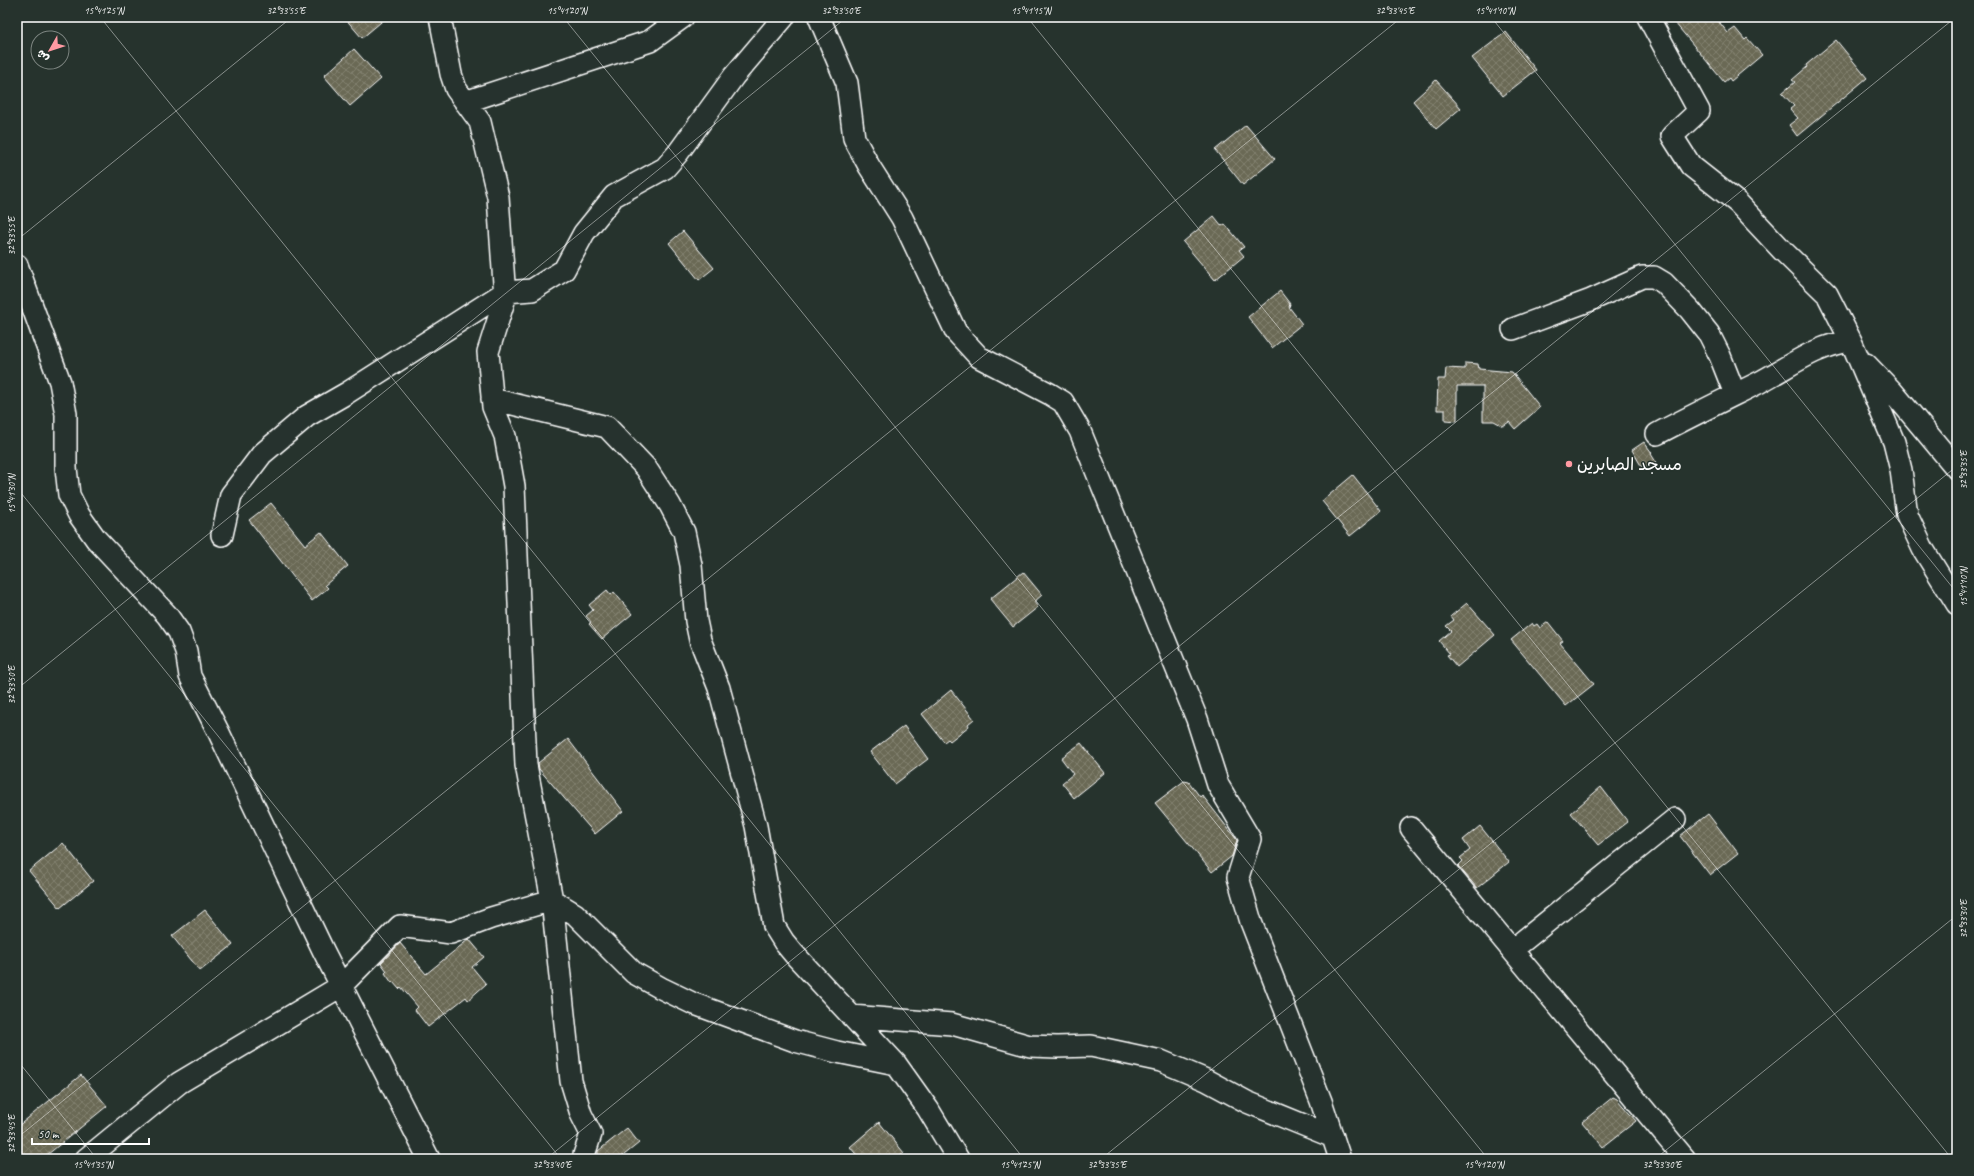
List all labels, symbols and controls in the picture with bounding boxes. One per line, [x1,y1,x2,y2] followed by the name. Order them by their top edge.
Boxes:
[84,4,126,17] text: 15°41'25"N
[267,4,307,17] text: 32°33'55"E
[547,4,589,17] text: 15°41'20"N
[822,4,862,17] text: 32°33'50"E
[1011,4,1053,17] text: 15°41'15"N
[1376,4,1416,17] text: 32°33'45"E
[1475,4,1517,17] text: 15°41'10"N
[30,30,70,70] north arrow
[33,47,51,65] text: ش
[5,215,18,255] text: 32°33'55"E
[1957,449,1970,489] text: 32°33'35"E
[1577,454,1682,475] place label: مسجد الصابرين
[1564,459,1574,469] marker: مسجد الصابرين
[5,472,18,514] text: 15°41'30"N
[1957,565,1970,607] text: 15°41'10"N
[5,664,18,704] text: 32°33'50"E
[1957,898,1970,938] text: 32°33'30"E
[5,1113,18,1153] text: 32°33'45"E
[32,1120,149,1146] scale bar
[38,1126,60,1142] text: 50 m
[73,1158,115,1171] text: 15°41'35"N
[533,1158,573,1171] text: 32°33'40"E
[1000,1158,1042,1171] text: 15°41'25"N
[1088,1158,1128,1171] text: 32°33'35"E
[1464,1158,1506,1171] text: 15°41'20"N
[1643,1158,1683,1171] text: 32°33'30"E

